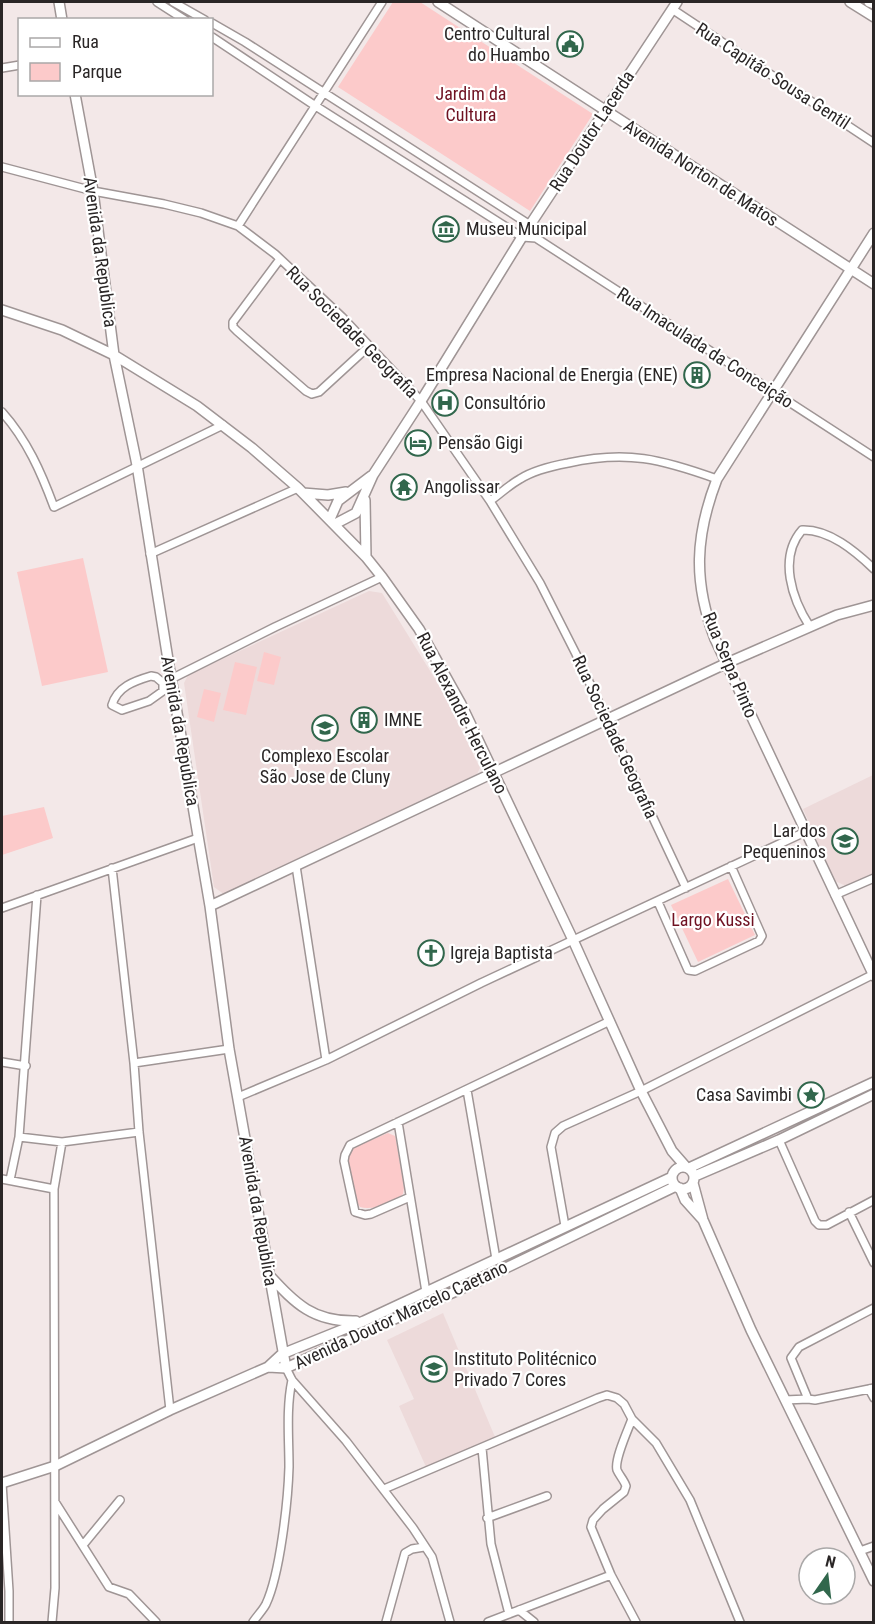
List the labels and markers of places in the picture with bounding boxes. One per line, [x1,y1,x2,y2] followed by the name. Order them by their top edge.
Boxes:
[444,23,550,65] place label: Centro Cultural do Huambo
[555,29,585,59] public building icon: Centro Cultural do Huambo
[431,214,461,244] museum icon: Museu Municipal
[466,218,587,239] place label: Museu Municipal
[682,360,712,390] building icon: Empresa Nacional de Energia (ENE)
[426,364,678,386] place label: Empresa Nacional de Energia (ENE)
[430,388,460,418] hospital icon: Consultório
[464,392,546,413] place label: Consultório
[403,428,433,458] hotel icon: Pensão Gigi
[438,432,523,453] place label: Pensão Gigi
[389,472,419,502] temple icon: Angolissar
[424,476,500,497] place label: Angolissar
[349,705,379,735] building icon: IMNE
[384,709,422,730] place label: IMNE
[310,713,340,743] school or university icon: Complexo Escolar São Jose de Cluny
[260,745,391,787] place label: Complexo Escolar São Jose de Cluny
[743,820,826,862] place label: Lar dos Pequeninos
[830,826,860,856] school or university icon: Lar dos Pequeninos
[416,938,446,968] church icon: Igreja Baptista
[450,942,553,963] place label: Igreja Baptista
[796,1080,826,1110] place icon: Casa Savimbi
[696,1084,792,1105] place label: Casa Savimbi
[454,1348,597,1390] place label: Instituto Politécnico Privado 7 Cores
[419,1354,449,1384] school or university icon: Instituto Politécnico Privado 7 Cores

